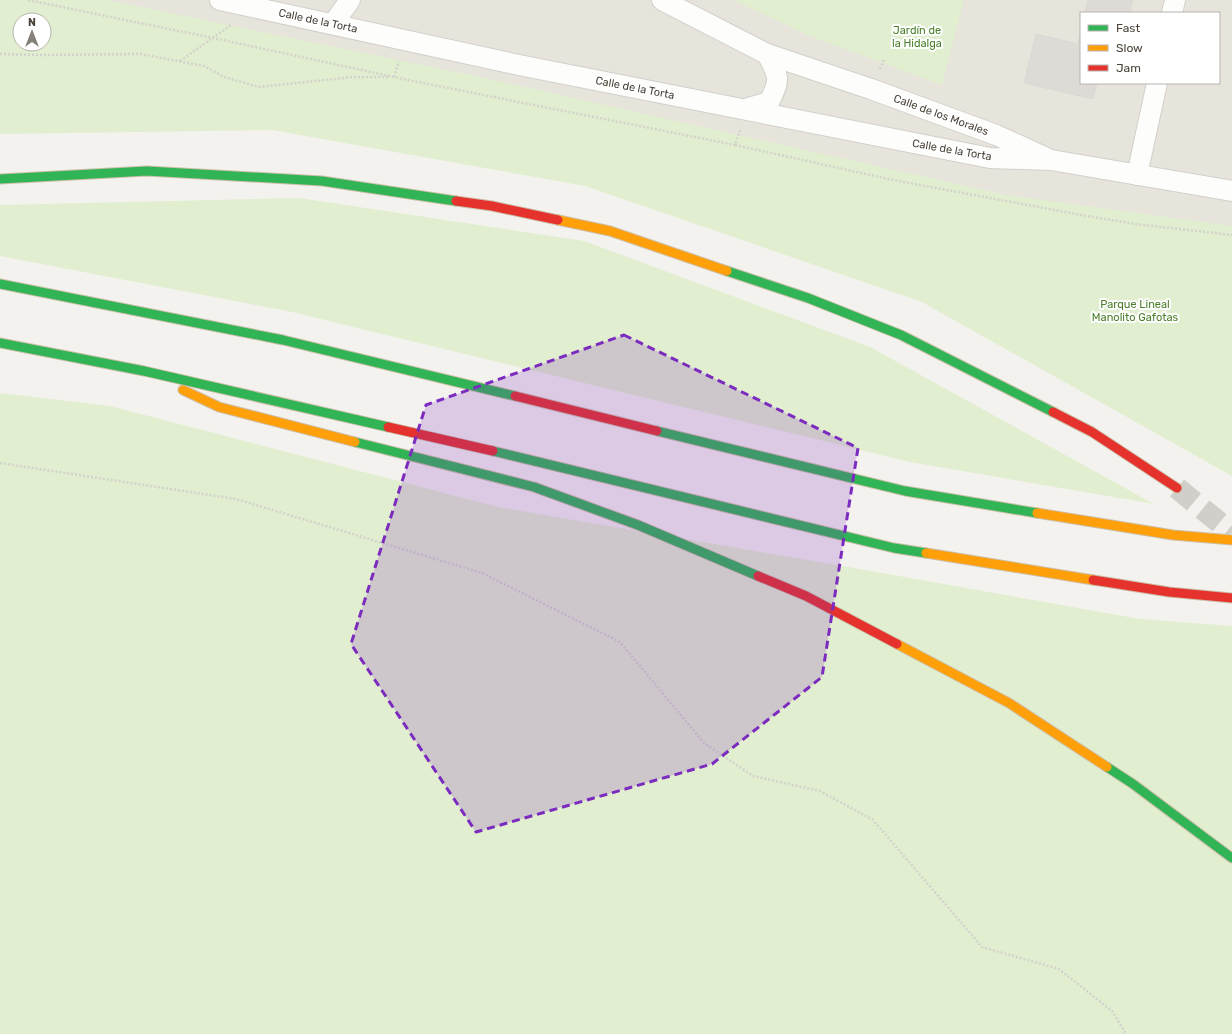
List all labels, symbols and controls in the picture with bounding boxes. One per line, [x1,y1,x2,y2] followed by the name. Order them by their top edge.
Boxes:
[277,6,359,36] street label: Calle de la Torta
[12,12,52,52] north arrow
[1080,12,1220,84] legend
[28,16,36,29] text: N
[1116,21,1140,35] text: Fast
[892,24,942,50] park label: Jardín de la Hidalga
[1116,41,1143,55] text: Slow
[1116,61,1141,75] text: Jam
[594,74,676,102] street label: Calle de la Torta
[892,92,991,138] street label: Calle de los Morales
[911,137,993,163] street label: Calle de la Torta
[1092,298,1179,324] park label: Parque Lineal Manolito Gafotas

